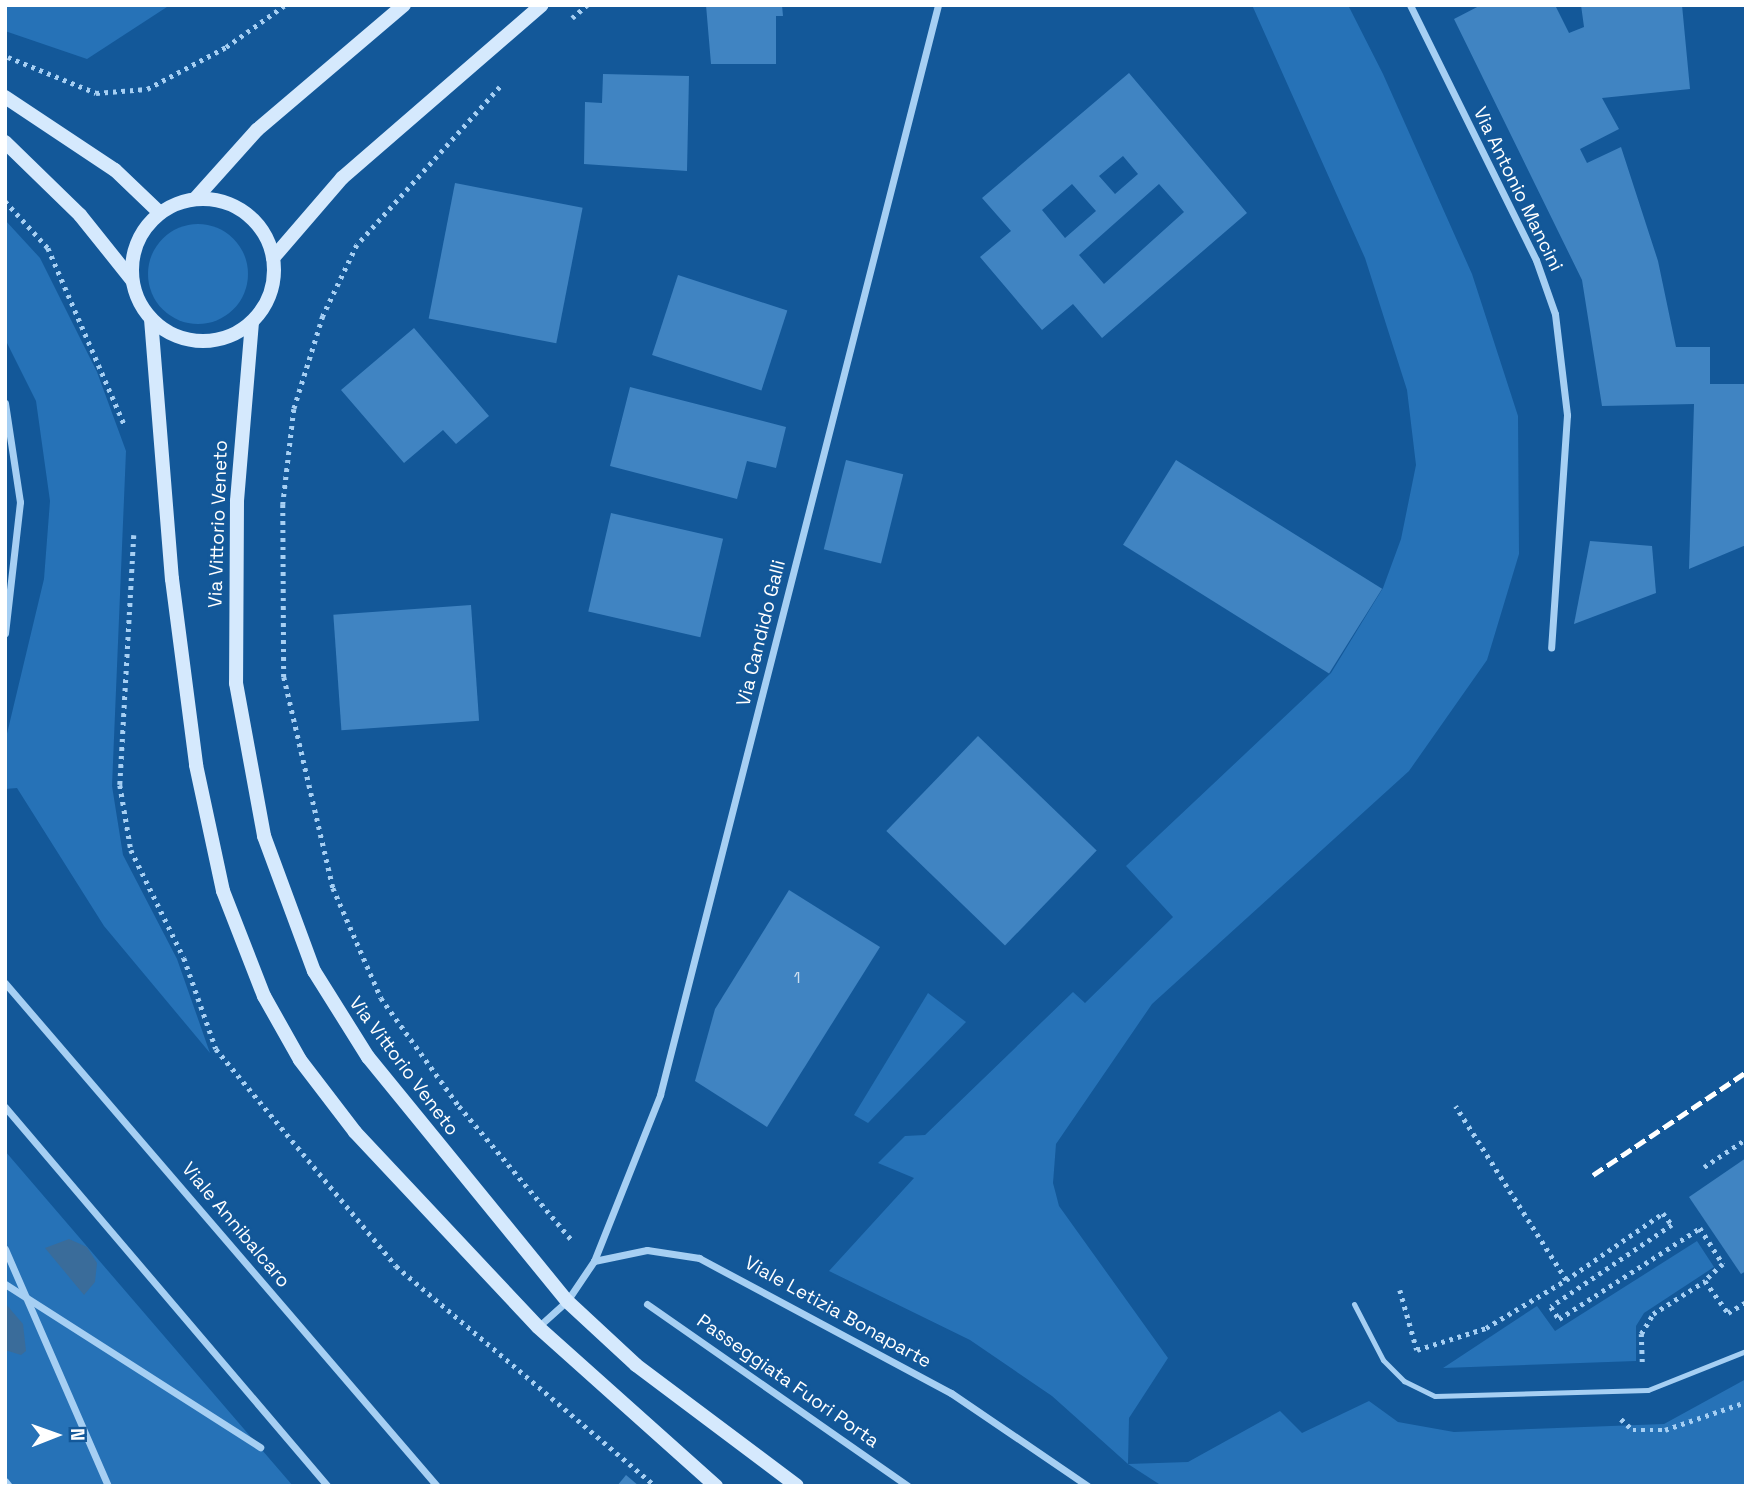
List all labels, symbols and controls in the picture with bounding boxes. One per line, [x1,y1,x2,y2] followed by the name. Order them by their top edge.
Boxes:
[1468,103,1568,275] street label: Via Antonio Mancini
[204,439,232,609] street label: Via Vittorio Veneto
[732,557,790,709] street label: Via Candido Galli
[794,968,800,988] house number: 1
[344,992,464,1140] street label: Via Vittorio Veneto
[177,1158,295,1292] street label: Viale Annibalcaro
[741,1251,935,1373] street label: Viale Letizia Bonaparte
[693,1309,883,1453] street label: Passeggiata Fuori Porta
[21,1400,91,1470] north arrow
[65,1428,90,1441] text: N

